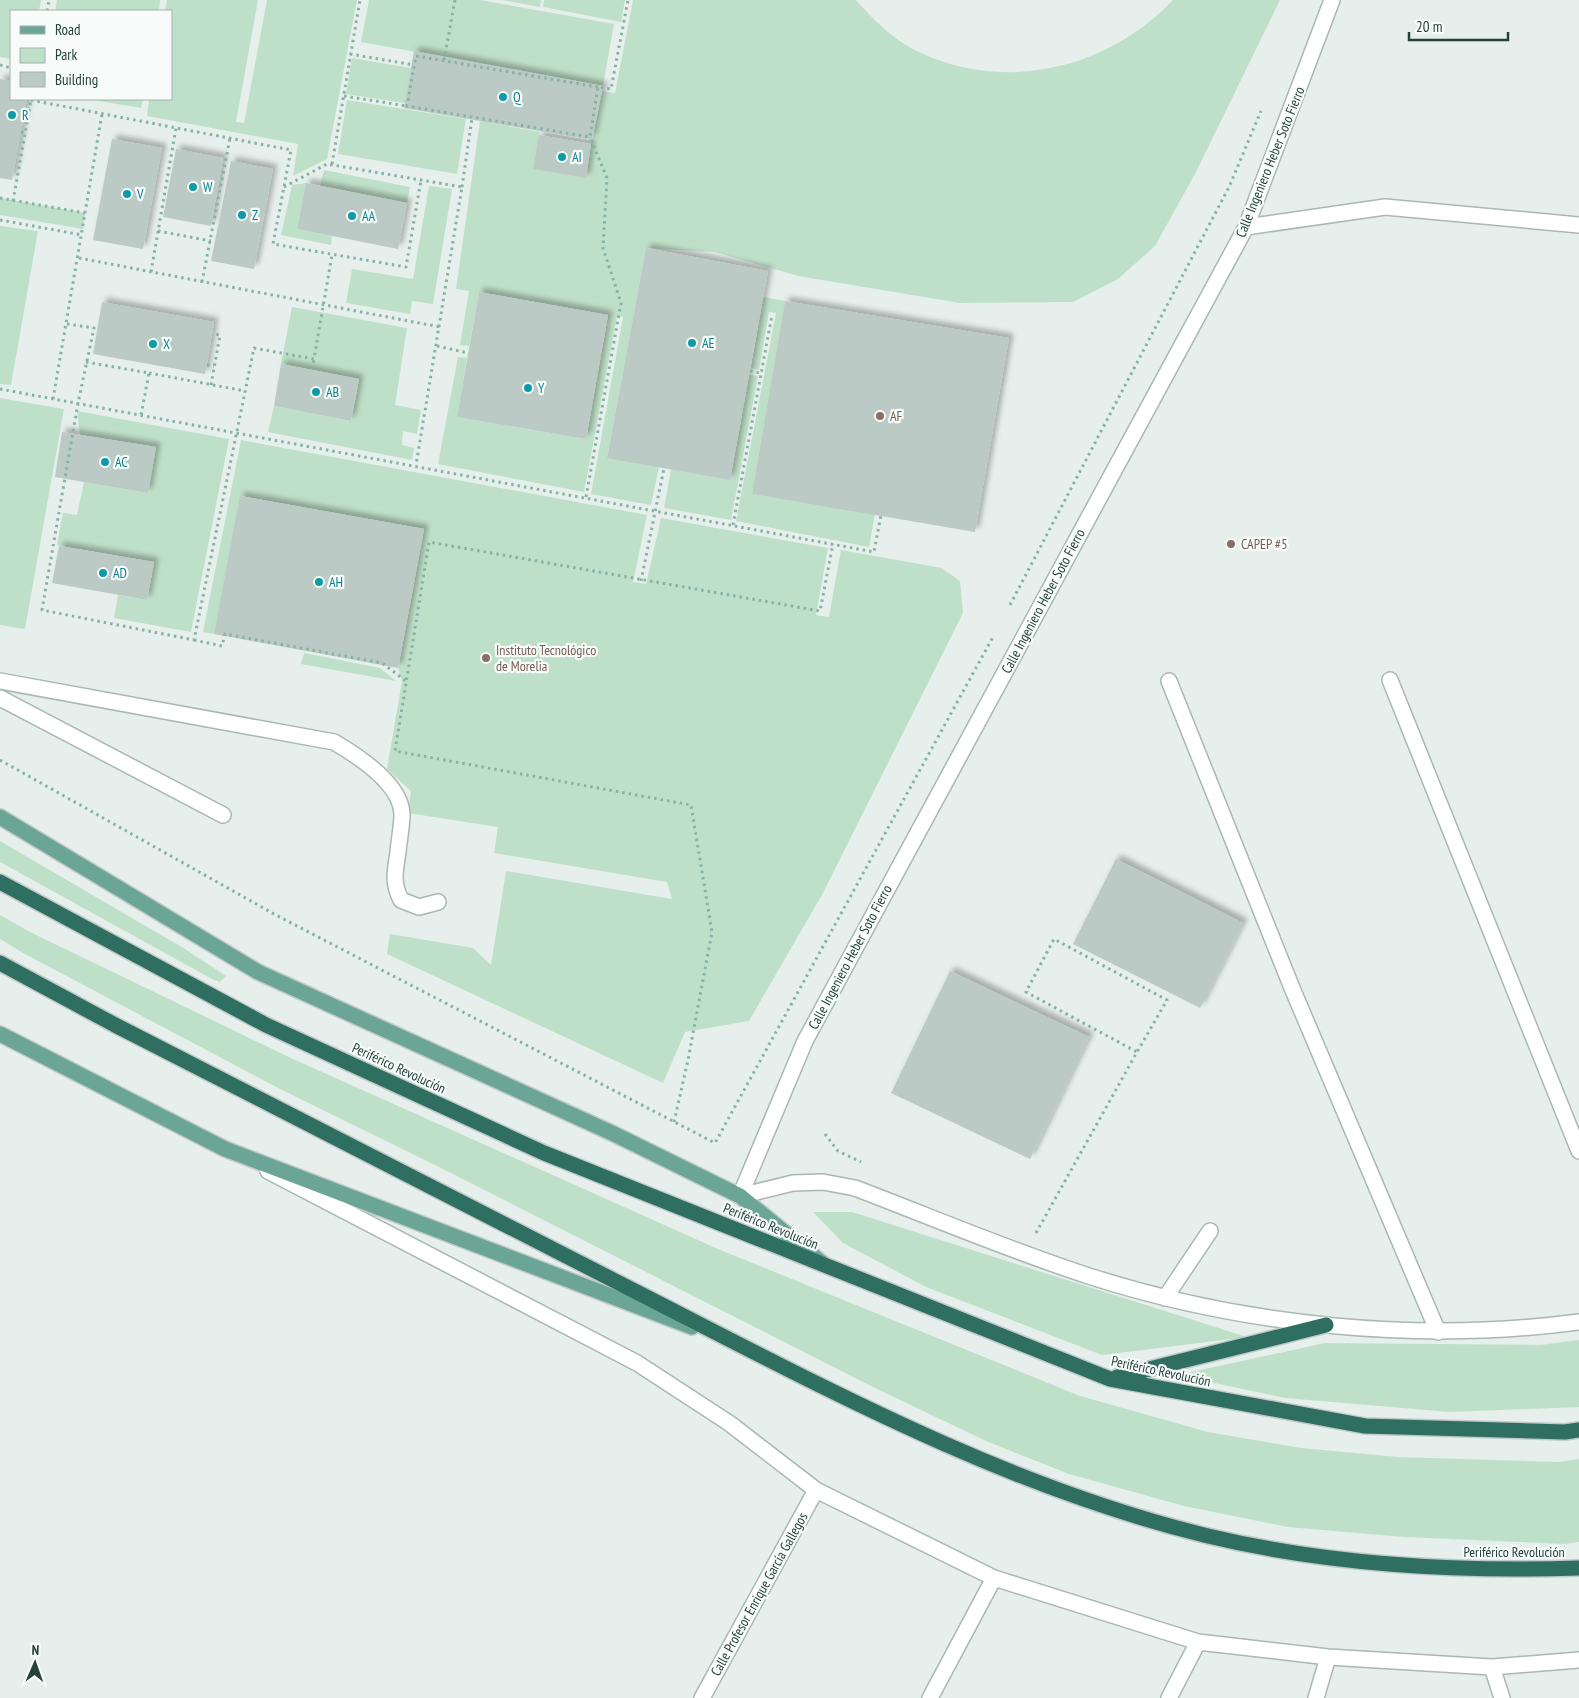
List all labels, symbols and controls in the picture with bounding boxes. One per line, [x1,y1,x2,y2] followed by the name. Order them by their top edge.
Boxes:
[10,10,172,100] legend
[1409,10,1508,42] scale bar
[1416,17,1442,36] text: 20 m
[55,20,81,39] text: Road
[55,45,77,64] text: Park
[55,70,98,89] text: Building
[1231,84,1309,240] street label: Calle Ingeniero Heber Soto Fierro
[513,88,521,106] place label: Q
[497,91,509,103] marker: Q
[22,106,29,124] place label: R
[6,109,18,121] marker: R
[572,148,582,166] place label: AI
[556,151,568,163] marker: AI
[203,178,213,196] place label: W
[187,181,199,193] marker: W
[136,185,144,203] place label: V
[121,188,133,200] marker: V
[252,206,258,224] place label: Z
[362,207,376,225] place label: AA
[236,209,248,221] marker: Z
[346,210,358,222] marker: AA
[702,334,715,352] place label: AE
[163,335,170,353] place label: X
[686,337,698,349] marker: AE
[147,338,159,350] marker: X
[538,379,545,397] place label: Y
[522,382,534,394] marker: Y
[326,383,339,401] place label: AB
[310,386,322,398] marker: AB
[890,407,903,425] place label: AF
[874,410,886,422] marker: AF
[115,453,128,471] place label: AC
[99,456,111,468] marker: AC
[997,526,1089,676] street label: Calle Ingeniero Heber Soto Fierro
[1241,535,1287,553] place label: CAPEP #5
[1225,538,1237,550] marker: CAPEP #5
[113,564,127,582] place label: AD
[97,567,109,579] marker: AD
[329,573,343,591] place label: AH
[313,576,325,588] marker: AH
[496,641,596,675] place label: Instituto Tecnológico de Morelia
[480,652,492,664] marker: Instituto Tecnológico de Morelia
[804,882,896,1032] street label: Calle Ingeniero Heber Soto Fierro
[349,1038,449,1098] street label: Periférico Revolución
[721,1199,821,1253] street label: Periférico Revolución
[1110,1352,1212,1390] street label: Periférico Revolución
[707,1509,812,1679] street label: Calle Profesor Enrique García Gallegos
[1463,1543,1565,1561] street label: Periférico Revolución
[10,1638,60,1688] north arrow
[31,1641,40,1659] text: N

